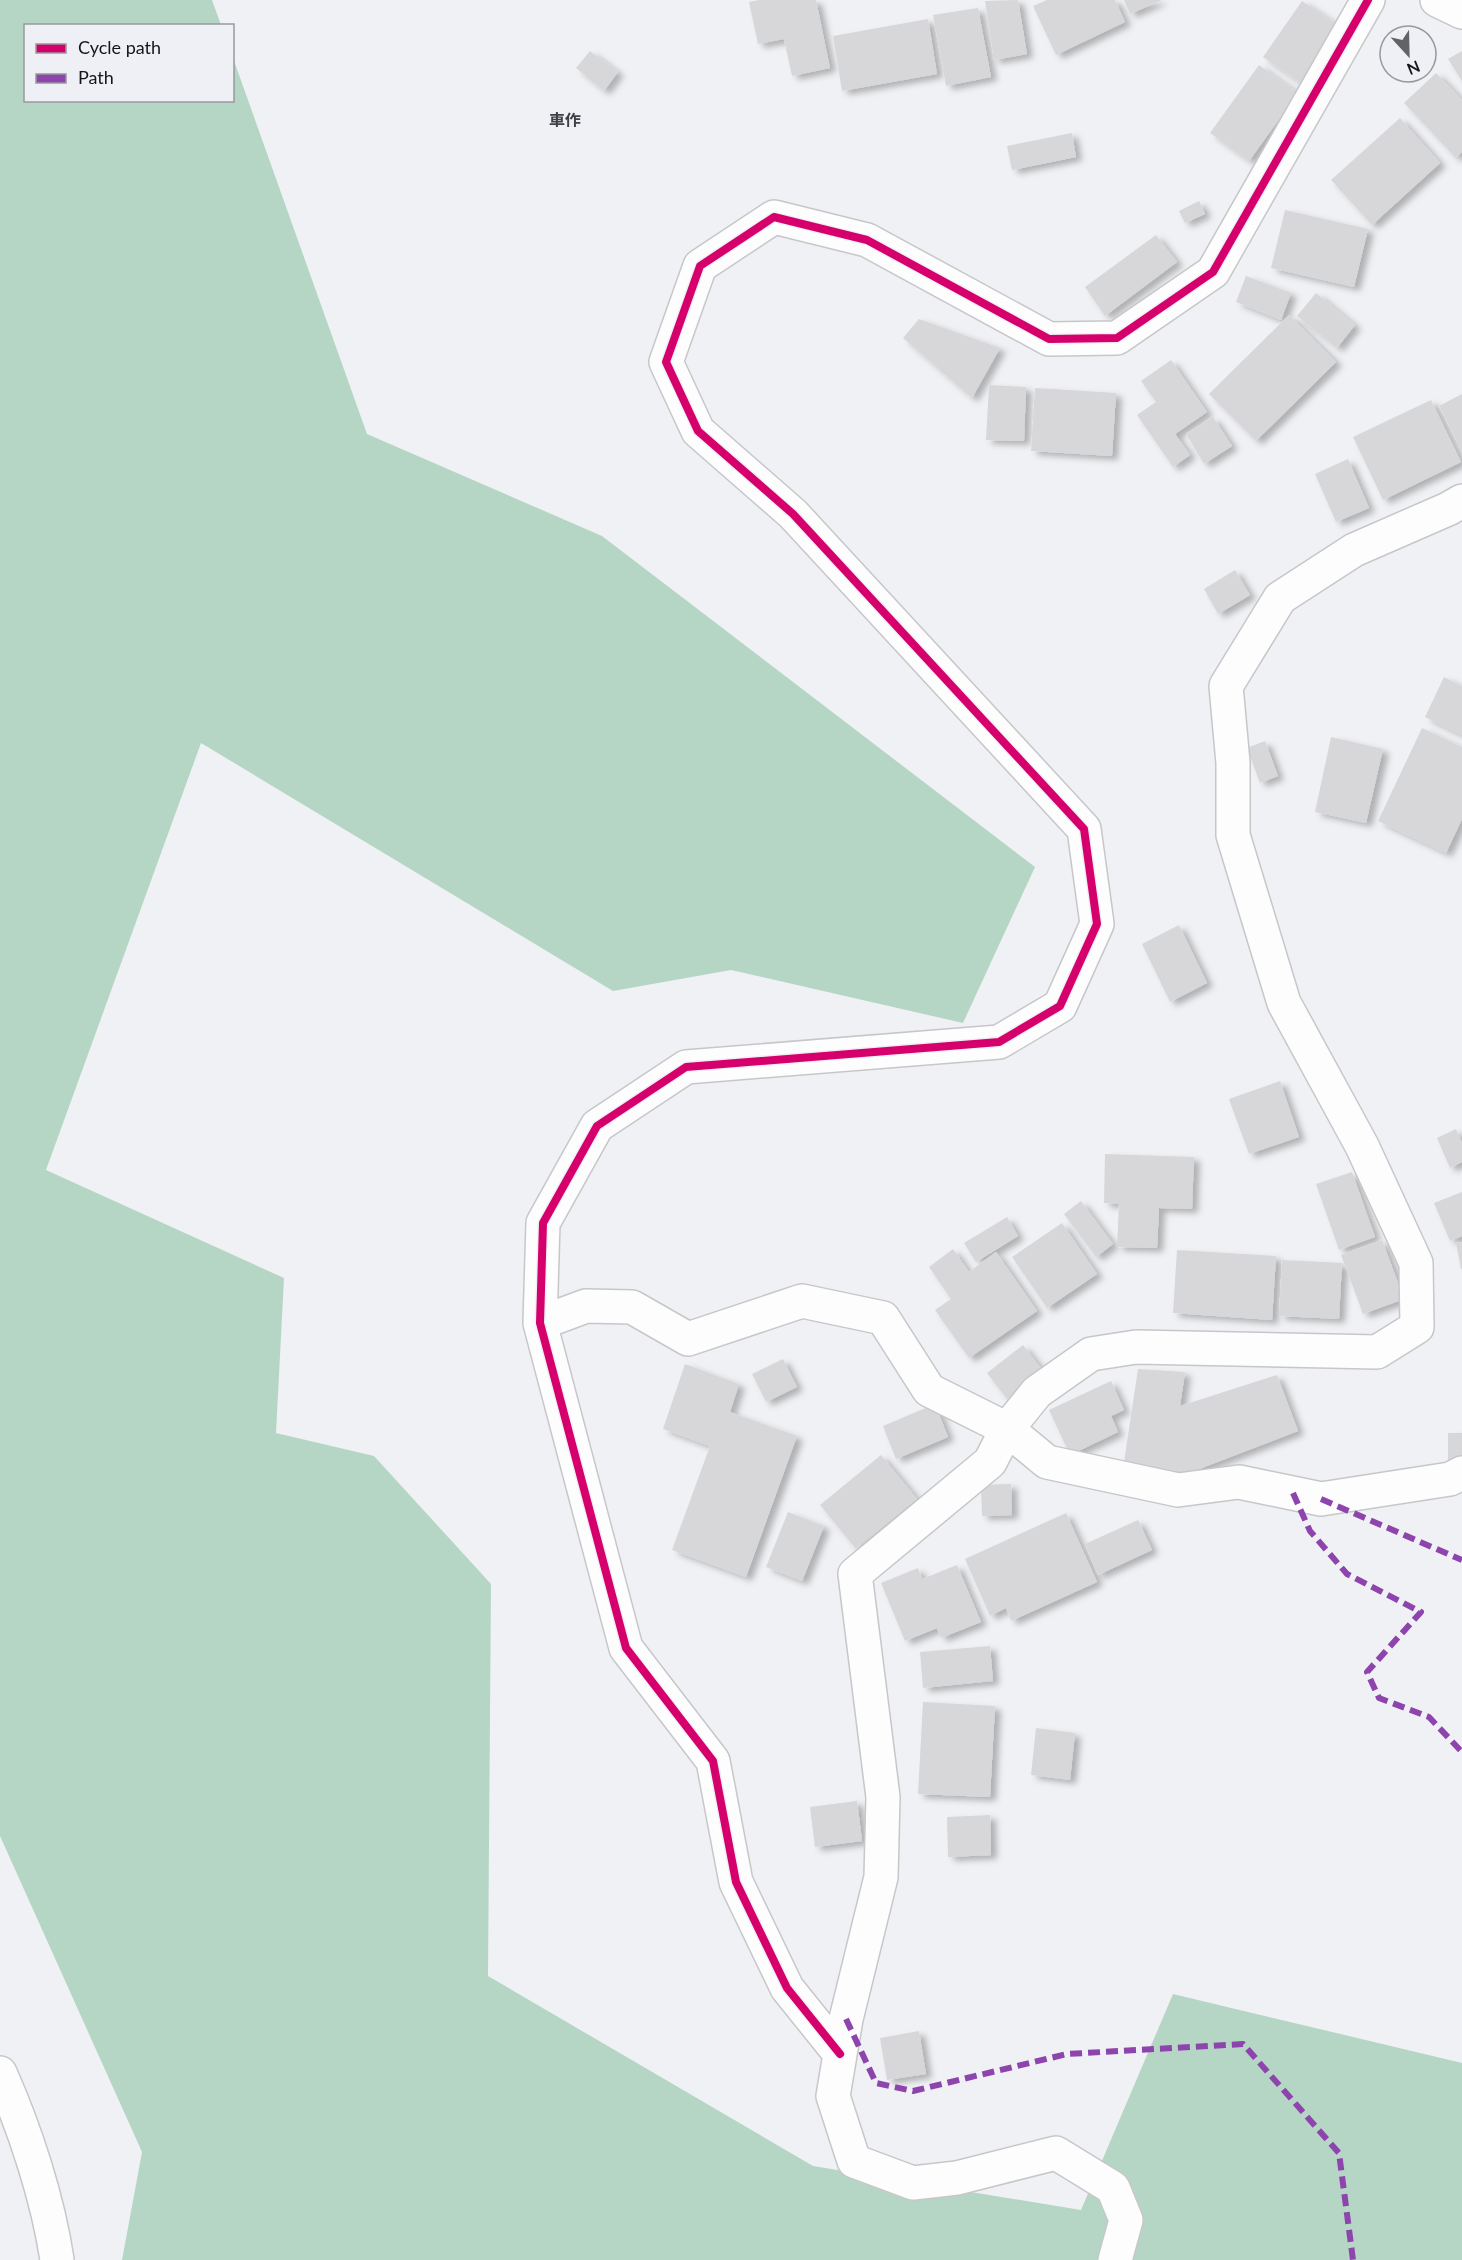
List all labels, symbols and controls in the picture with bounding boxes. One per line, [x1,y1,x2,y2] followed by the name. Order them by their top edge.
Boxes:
[24,24,234,102] legend
[1378,24,1438,84] north arrow
[78,36,161,58] text: Cycle path
[1405,57,1423,79] text: N
[78,66,114,88] text: Path
[549,110,581,129] district label: 車作

